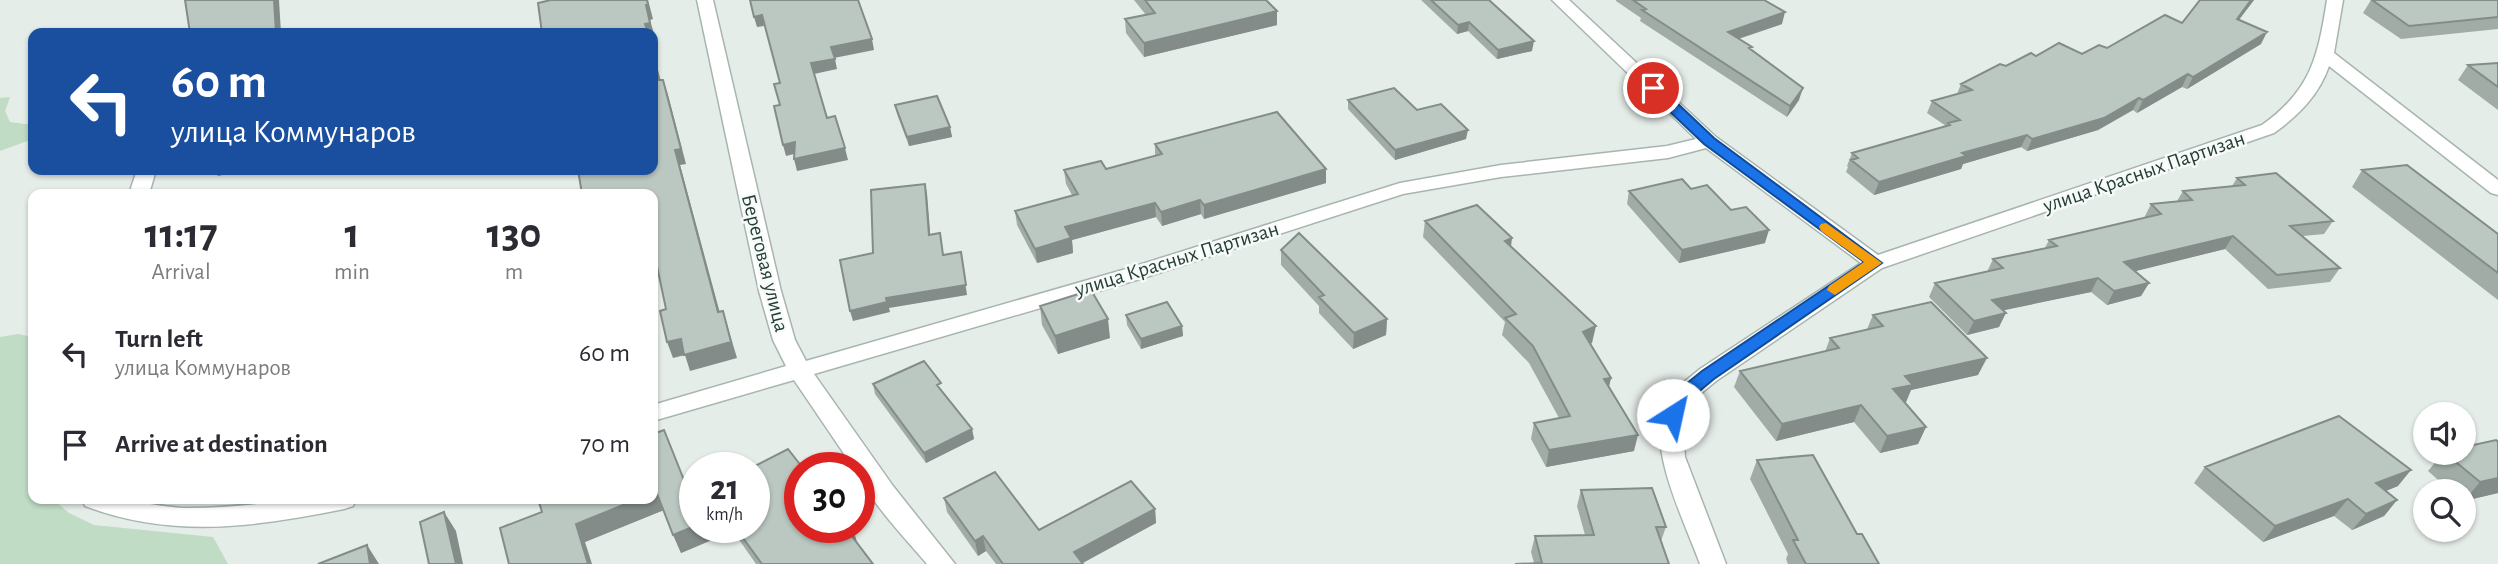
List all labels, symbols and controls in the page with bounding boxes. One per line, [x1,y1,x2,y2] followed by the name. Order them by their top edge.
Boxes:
[56,56,147,147] icon: left
[171,58,267,107] text: 60 m
[1623,58,1683,118] pin
[1634,69,1672,107] icon: arrive
[171,116,416,148] text: улица Коммунаров
[2039,128,2248,217] street label: улица Красных Партизан
[738,192,792,334] street label: Береговая улица
[144,213,218,255] text: 11:17
[344,213,360,255] text: 1
[486,213,541,255] text: 130
[1072,218,1281,300] street label: улица Красных Партизан
[151,261,211,284] text: Arrival
[334,261,370,284] text: min
[505,261,523,284] text: m
[115,326,203,352] text: Turn left
[56,335,94,373] icon: left
[579,340,630,366] text: 60 m
[115,357,291,380] text: улица Коммунаров
[1636,378,1710,452] position arrow
[2413,402,2476,542] map controls
[2413,402,2476,465] button: sound
[56,426,94,464] icon: arrive
[115,431,328,457] text: Arrive at destination
[580,431,630,457] text: 70 m
[784,452,875,543] speed limit sign: 30
[710,471,739,506] text: 21
[2413,479,2476,542] button: search
[706,506,743,524] text: km/h

